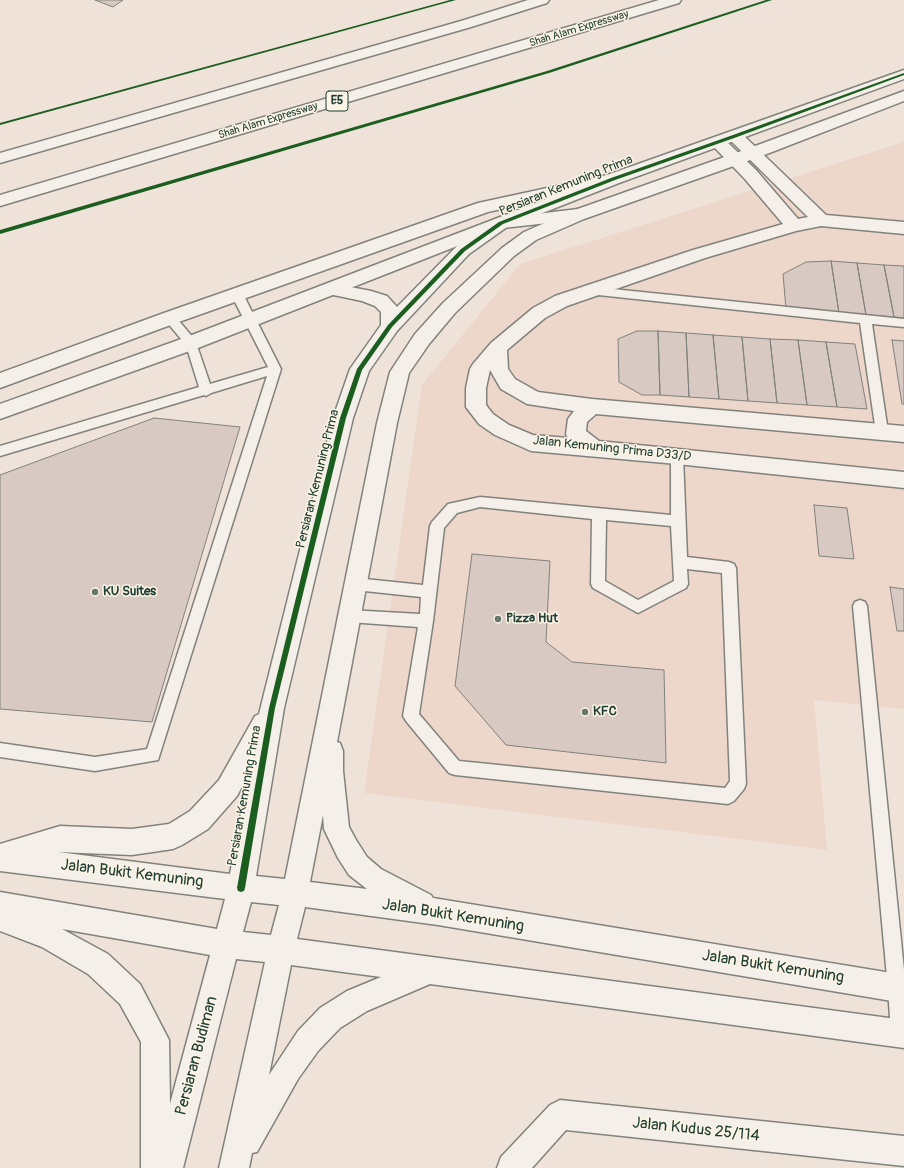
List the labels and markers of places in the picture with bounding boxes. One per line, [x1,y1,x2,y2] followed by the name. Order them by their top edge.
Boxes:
[103,584,156,600] place label: KU Suites
[90,587,100,597] marker: KU Suites
[506,611,558,627] place label: Pizza Hut
[493,614,503,624] marker: Pizza Hut
[593,704,617,720] place label: KFC
[580,707,590,717] marker: KFC

